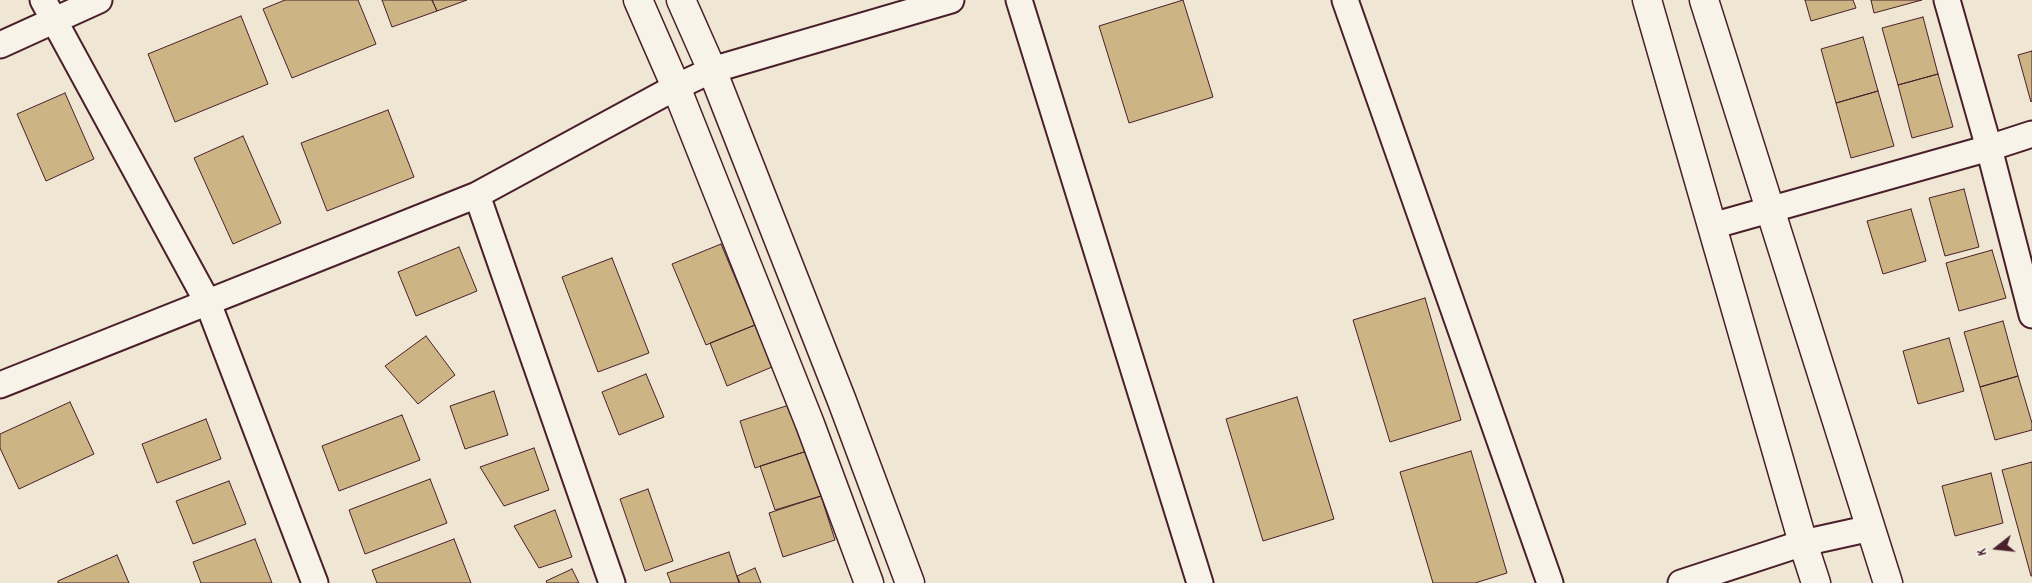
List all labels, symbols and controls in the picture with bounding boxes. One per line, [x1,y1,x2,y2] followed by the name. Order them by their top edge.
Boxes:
[1972,523,2022,573] north arrow
[1972,546,1993,558] text: K

